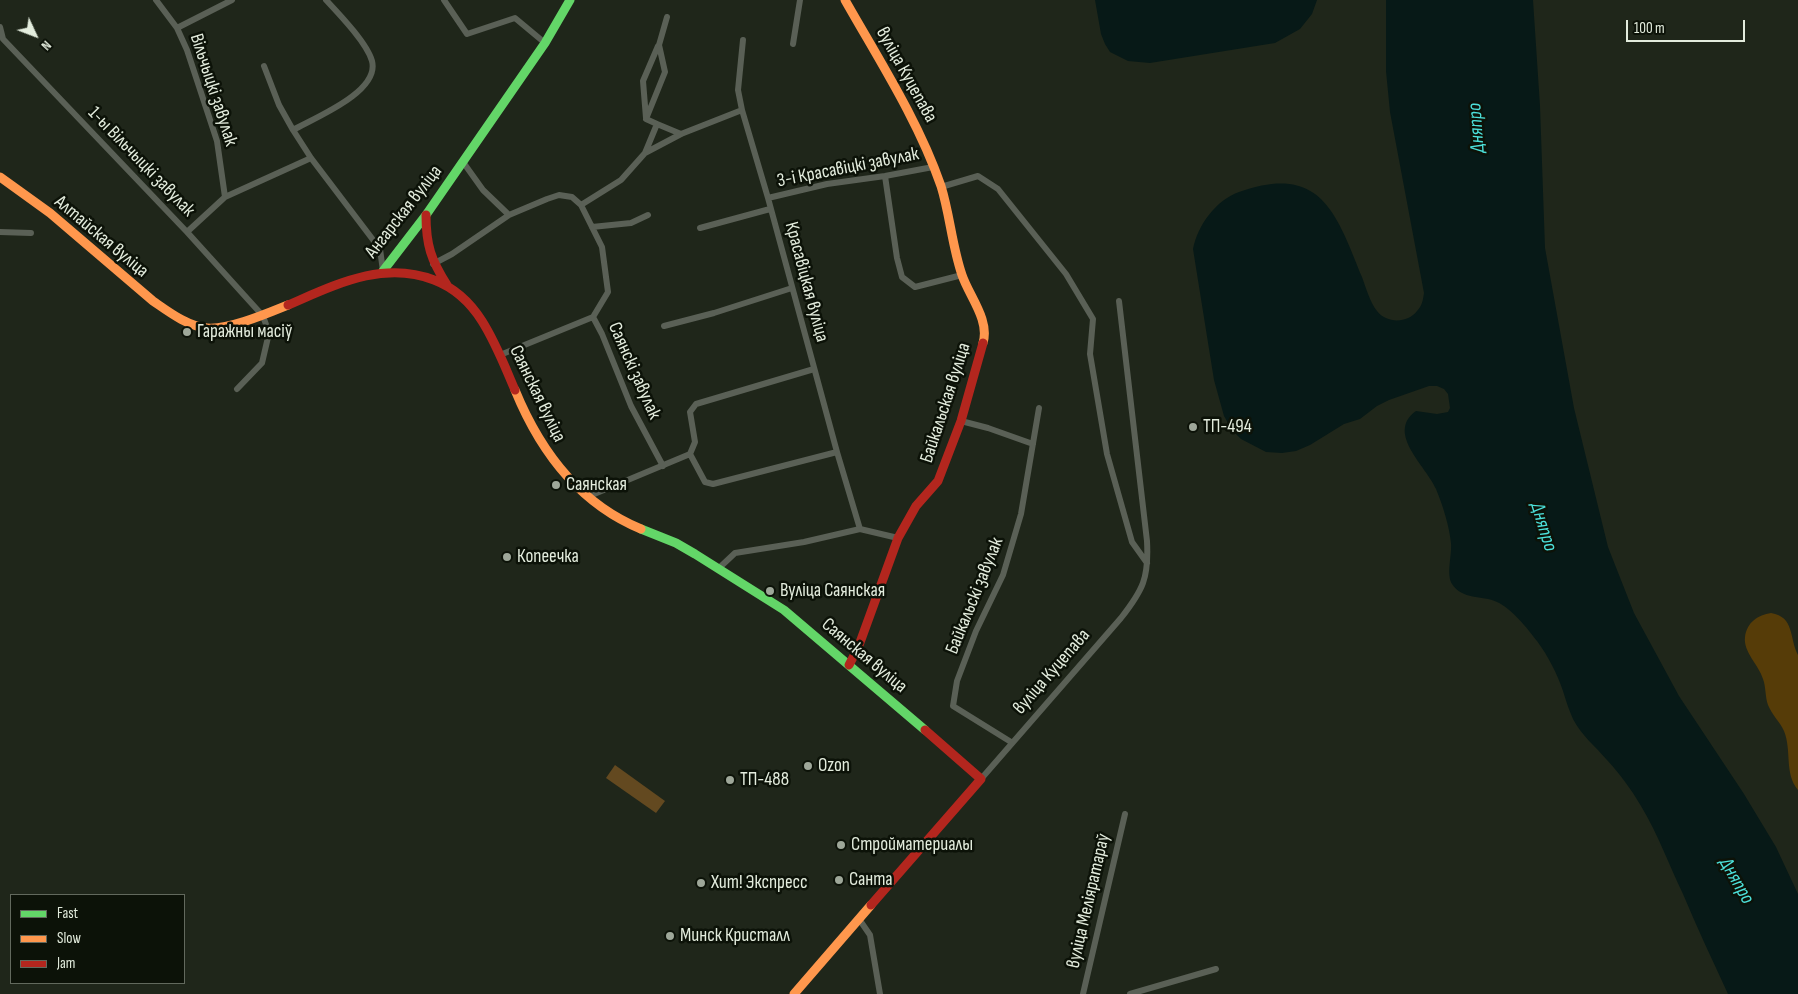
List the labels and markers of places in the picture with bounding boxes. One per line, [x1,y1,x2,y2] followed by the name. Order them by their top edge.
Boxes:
[197,321,292,343] place label: Гаражны масіў
[181,326,193,338] marker: Гаражны масіў
[1203,416,1252,438] place label: ТП-494
[1187,421,1199,433] marker: ТП-494
[566,474,627,496] place label: Саянская
[550,479,562,491] marker: Саянская
[517,546,579,568] place label: Копеечка
[501,551,513,563] marker: Копеечка
[780,580,885,602] place label: Вуліца Саянская
[764,585,776,597] marker: Вуліца Саянская
[818,755,850,777] place label: Ozon
[802,760,814,772] marker: Ozon
[740,769,789,791] place label: ТП-488
[724,774,736,786] marker: ТП-488
[851,834,973,856] place label: Стройматериалы
[835,839,847,851] marker: Стройматериалы
[849,869,893,891] place label: Санта
[711,872,808,894] place label: Хит! Экспресс
[833,874,845,886] marker: Санта
[695,877,707,889] marker: Хит! Экспресс
[680,925,790,947] place label: Минск Кристалл
[664,930,676,942] marker: Минск Кристалл

